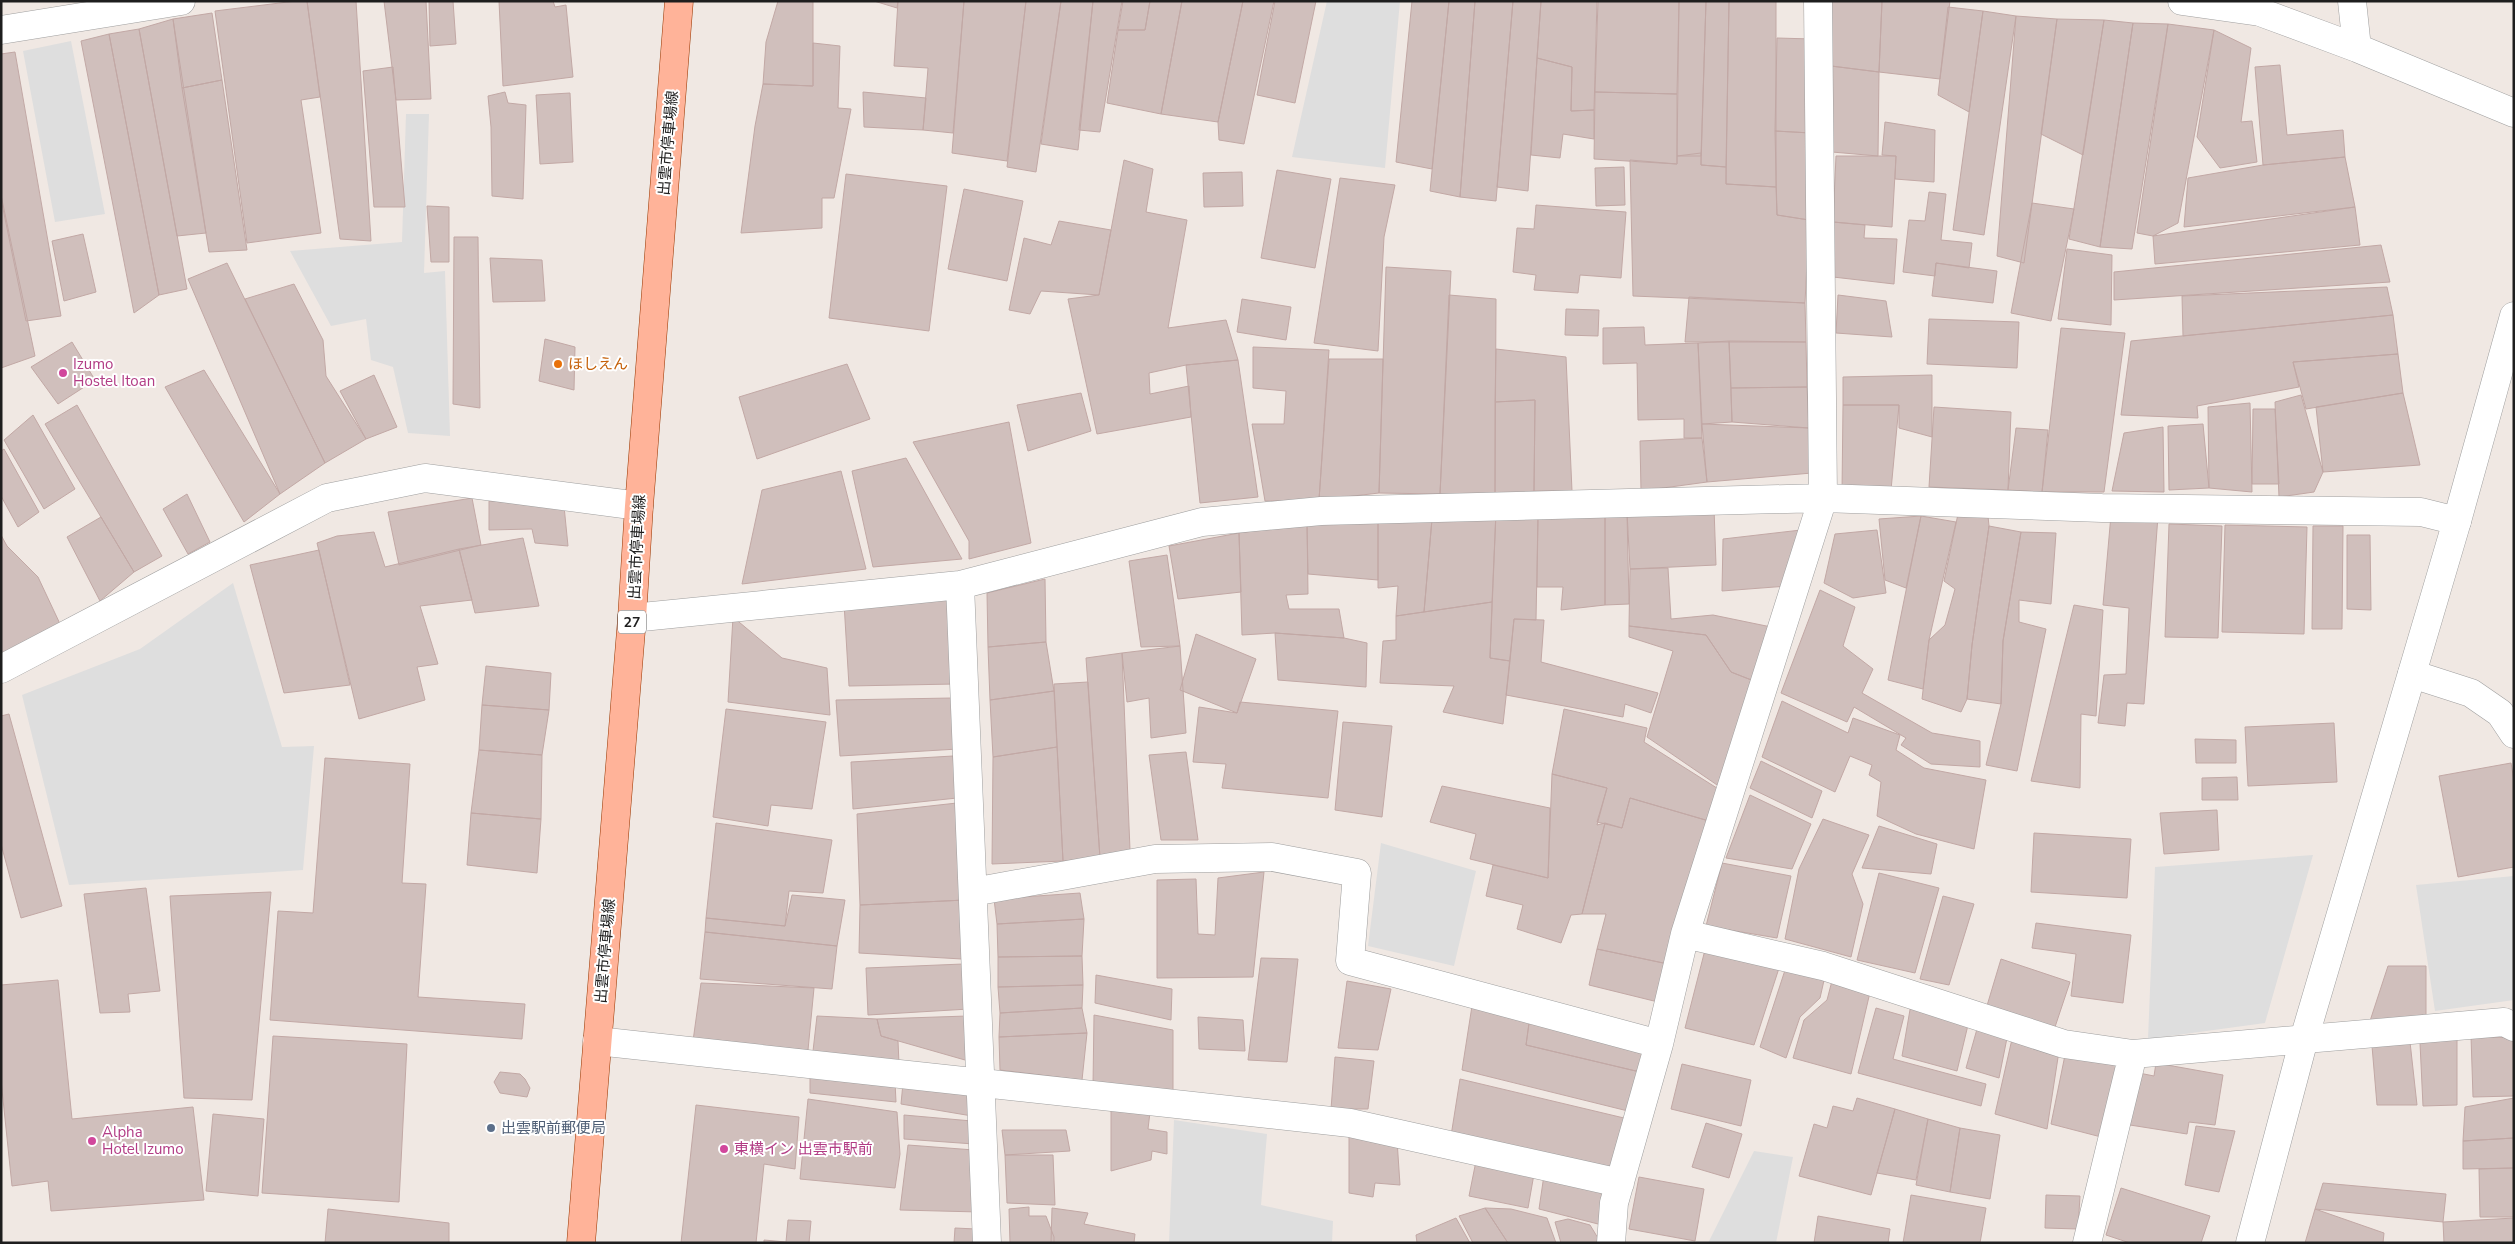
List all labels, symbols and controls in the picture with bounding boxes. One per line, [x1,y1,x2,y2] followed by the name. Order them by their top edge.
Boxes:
[653,90,683,196] street label: 出雲市停車場線
[73,354,155,391] place label: Izumo Hostel Itoan
[568,354,628,374] place label: ほしえん
[552,358,564,370] marker: ほしえん
[57,367,69,379] marker: Izumo Hostel Itoan
[624,494,650,600] street label: 出雲市停車場線
[618,610,646,634] road number: 27
[590,898,620,1004] street label: 出雲市停車場線
[501,1118,606,1138] place label: 出雲駅前郵便局
[102,1122,184,1159] place label: Alpha Hotel Izumo
[485,1122,497,1134] marker: 出雲駅前郵便局
[86,1135,98,1147] marker: Alpha Hotel Izumo
[734,1139,873,1159] place label: 東横イン 出雲市駅前
[718,1143,730,1155] marker: 東横イン 出雲市駅前

